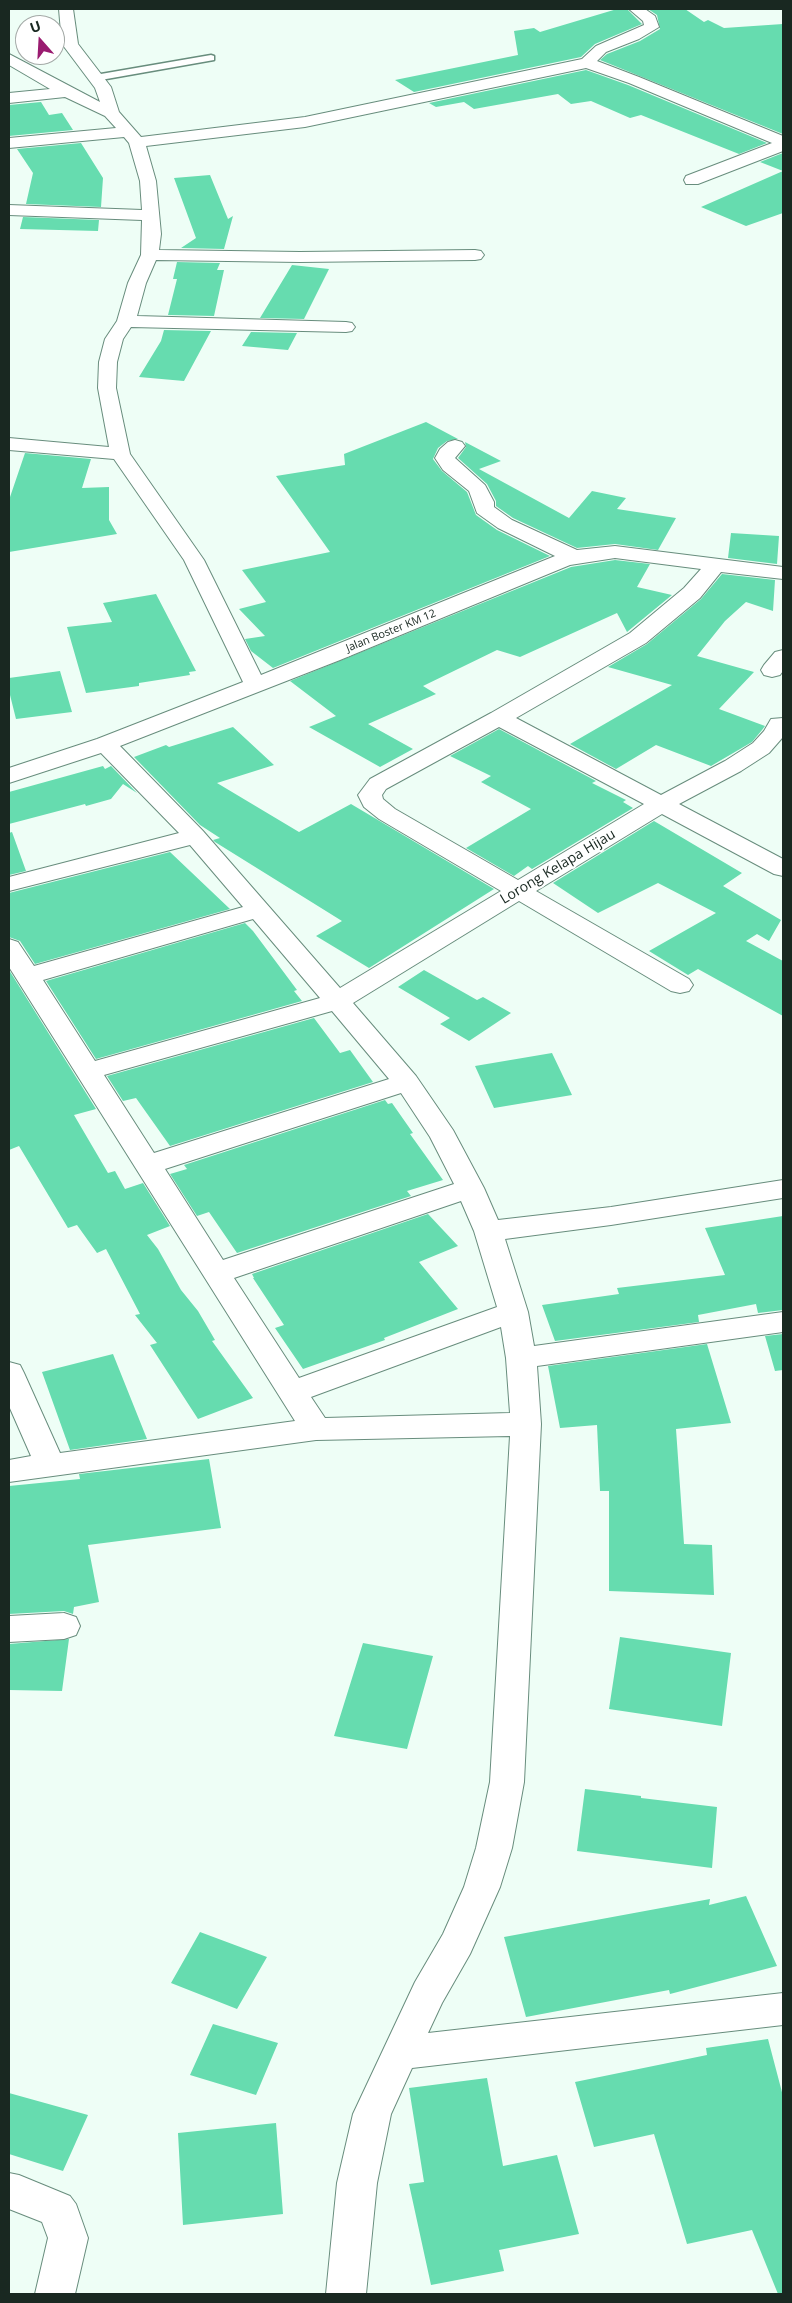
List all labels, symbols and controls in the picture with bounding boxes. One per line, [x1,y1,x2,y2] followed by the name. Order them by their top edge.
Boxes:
[15,15,65,65] north arrow
[27,16,43,37] text: U
[344,607,438,655] street label: Jalan Boster KM 12
[497,826,619,908] street label: Lorong Kelapa Hijau

